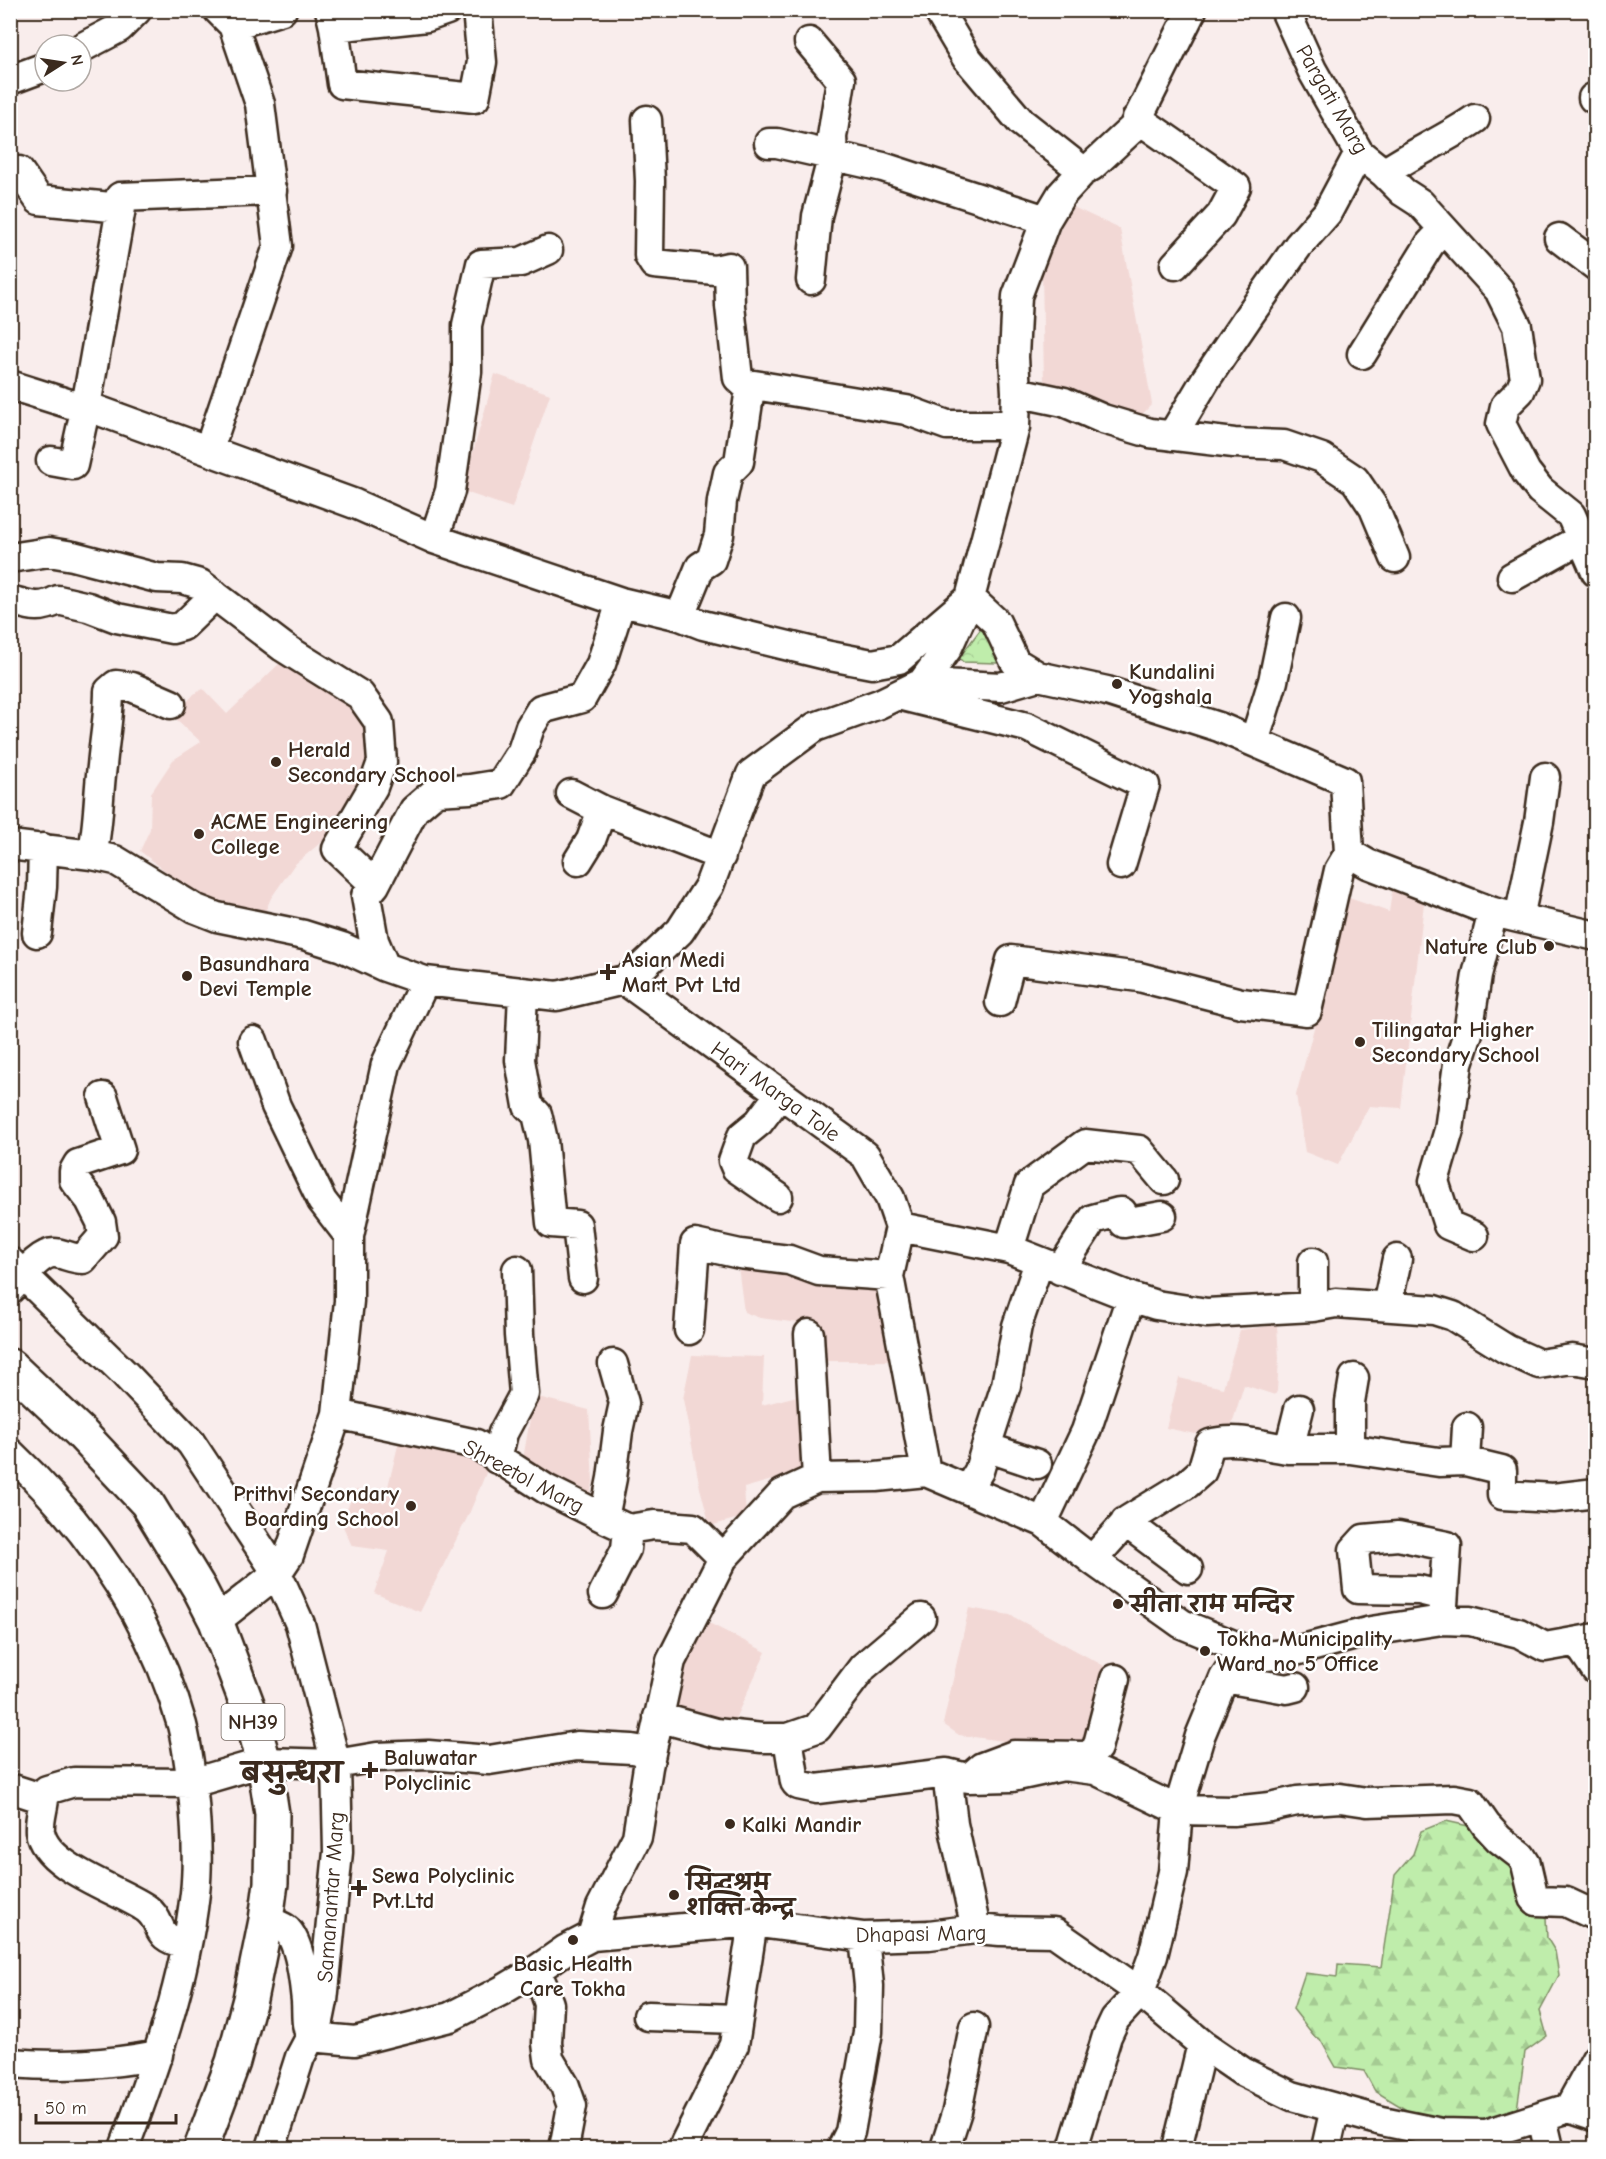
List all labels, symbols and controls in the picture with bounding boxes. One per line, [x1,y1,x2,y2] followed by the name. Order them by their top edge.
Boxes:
[33,33,93,93] north arrow
[1290,40,1374,159] street label: Pargati Marg
[67,53,87,67] text: N
[1129,659,1215,710] place label: Kundalini Yogshala
[1110,677,1124,691] marker: Kundalini Yogshala
[288,737,456,788] place label: Herald Secondary School
[269,755,283,769] marker: Herald Secondary School
[211,809,389,860] place label: ACME Engineering College
[192,827,206,841] marker: ACME Engineering College
[1425,934,1537,960] place label: Nature Club
[1542,939,1556,953] marker: Nature Club
[622,947,741,998] place label: Asian Medi Mart Pvt Ltd
[199,951,312,1002] place label: Basundhara Devi Temple
[599,963,617,981] marker: Asian Medi Mart Pvt Ltd
[180,969,194,983] marker: Basundhara Devi Temple
[1372,1017,1540,1068] place label: Tilingatar Higher Secondary School
[1353,1035,1367,1049] marker: Tilingatar Higher Secondary School
[706,1036,845,1147] street label: Hari Marga Tole
[459,1434,588,1520] street label: Shreetol Marg
[233,1481,400,1532] place label: Prithvi Secondary Boarding School
[404,1499,418,1513] marker: Prithvi Secondary Boarding School
[1128,1587,1295,1618] place label: सीता राम मन्दिर
[1111,1597,1125,1611] marker: सीता राम मन्दिर
[1217,1626,1393,1677] place label: Tokha Municipality Ward no 5 Office
[1198,1644,1212,1658] marker: Tokha Municipality Ward no 5 Office
[222,1704,284,1740] road number: NH39
[384,1745,477,1796] place label: Baluwatar Polyclinic
[238,1758,346,1795] district label: बसुन्धरा
[361,1761,379,1779] marker: Baluwatar Polyclinic
[312,1811,350,1983] street label: Samanantar Marg
[742,1812,861,1838] place label: Kalki Mandir
[723,1817,737,1831] marker: Kalki Mandir
[372,1863,515,1914] place label: Sewa Polyclinic Pvt.Ltd
[684,1865,797,1921] place label: सिद्धश्रम शक्ति केन्द्र
[350,1879,368,1897] marker: Sewa Polyclinic Pvt.Ltd
[667,1888,681,1902] marker: सिद्धश्रम शक्ति केन्द्र
[855,1920,987,1948] street label: Dhapasi Marg
[566,1933,580,1947] marker: Basic Health Care Tokha
[513,1951,633,2002] place label: Basic Health Care Tokha
[36,2087,176,2125] scale bar
[45,2098,87,2119] text: 50 m

